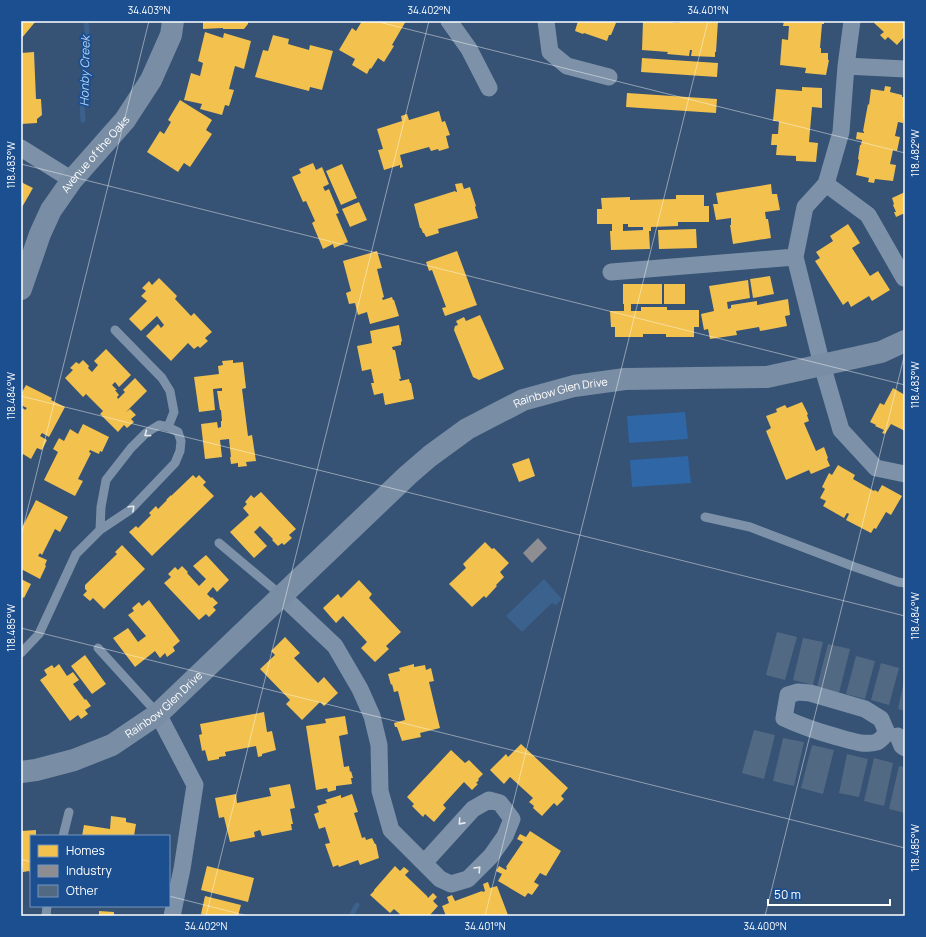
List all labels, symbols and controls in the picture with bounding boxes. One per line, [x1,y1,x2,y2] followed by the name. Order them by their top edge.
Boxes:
[128,3,170,17] text: 34.403°N
[408,3,451,17] text: 34.402°N
[687,3,729,17] text: 34.401°N
[75,33,94,107] water label: Honby Creek
[57,113,133,195] street label: Avenue of the Oaks
[908,129,922,177] text: 118.482°W
[4,141,18,189] text: 118.483°W
[908,361,922,409] text: 118.483°W
[4,372,18,420] text: 118.484°W
[511,373,609,411] street label: Rainbow Glen Drive
[144,429,151,436] one-way arrow
[127,505,135,512] one-way arrow
[908,592,922,640] text: 118.484°W
[4,604,18,652] text: 118.485°W
[122,667,206,741] street label: Rainbow Glen Drive
[458,817,465,825] one-way arrow
[908,824,922,872] text: 118.485°W
[30,835,170,907] legend
[66,842,105,859] text: Homes
[66,862,112,879] text: Industry
[474,866,481,874] one-way arrow
[768,881,890,907] scale bar
[66,882,99,899] text: Other
[774,886,801,903] text: 50 m
[185,919,228,933] text: 34.402°N
[464,919,506,933] text: 34.401°N
[743,919,787,933] text: 34.400°N

